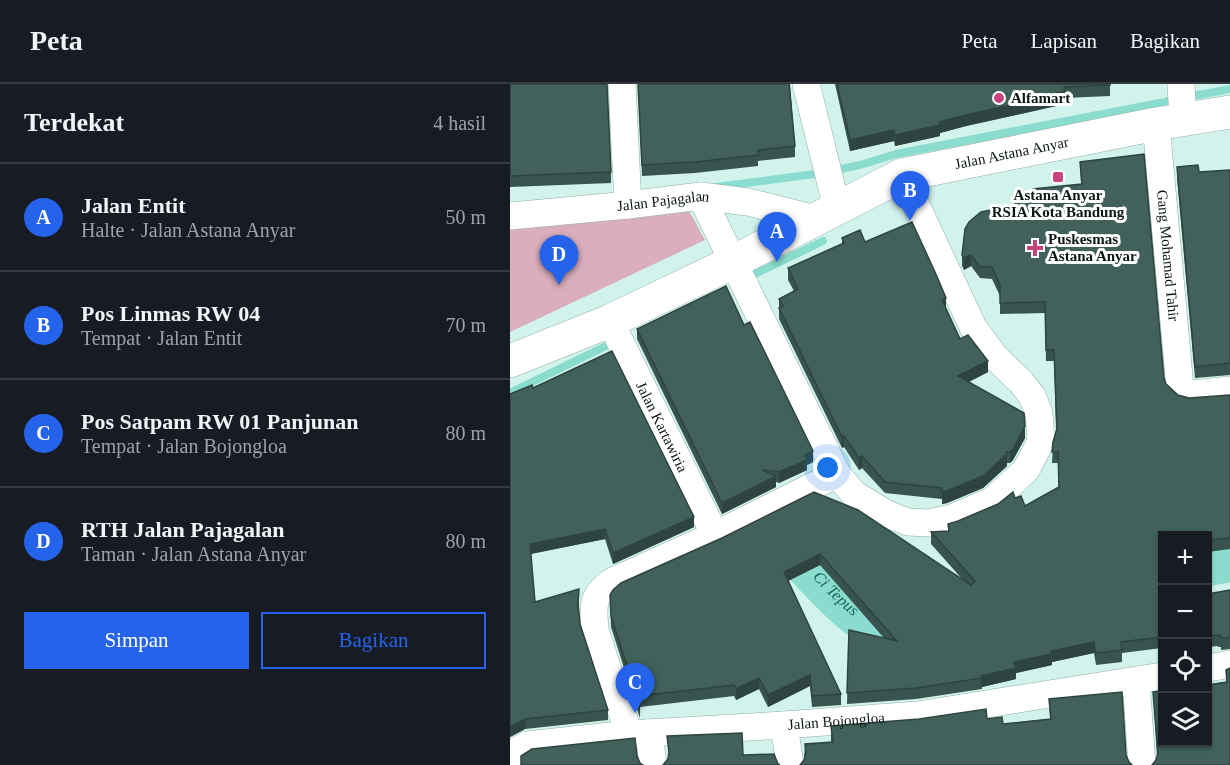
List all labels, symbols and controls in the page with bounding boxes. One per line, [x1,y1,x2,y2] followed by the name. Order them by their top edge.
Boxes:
[30,25,83,56] text: Peta
[961,29,998,53] text: Peta
[1031,29,1097,53] text: Lapisan
[1130,29,1200,53] text: Bagikan
[1011,90,1070,106] place label: Alfamart
[992,91,1006,105] marker: Alfamart
[24,108,124,137] text: Terdekat
[433,112,486,134] text: 4 hasil
[953,134,1070,172] street label: Jalan Astana Anyar
[1051,170,1065,184] marker: Astana Anyar RSIA Kota Bandung
[890,172,930,221] pin: B
[992,187,1125,220] place label: Astana Anyar RSIA Kota Bandung
[616,188,711,214] street label: Jalan Pajagalan
[1154,189,1182,322] street label: Gang Mohamad Tahir
[81,193,186,218] text: Jalan Entit
[36,206,51,228] text: A
[445,206,486,228] text: 50 m
[758,212,796,262] pin: A
[81,219,295,241] text: Halte · Jalan Astana Anyar
[1048,231,1137,264] place label: Puskesmas Astana Anyar
[539,236,578,285] pin: D
[1026,239,1044,257] marker: Puskesmas Astana Anyar
[81,301,260,326] text: Pos Linmas RW 04
[37,314,50,336] text: B
[445,314,486,336] text: 70 m
[81,327,242,349] text: Tempat · Jalan Entit
[633,379,691,475] street label: Jalan Kartawiria
[81,409,359,434] text: Pos Satpam RW 01 Panjunan
[36,422,51,444] text: C
[445,422,486,444] text: 80 m
[81,435,287,457] text: Tempat · Jalan Bojongloa
[813,453,842,482] your location
[81,517,284,542] text: RTH Jalan Pajagalan
[36,530,51,552] text: D
[445,530,486,552] text: 80 m
[1158,531,1212,747] map controls
[1158,531,1212,585] button: +
[81,543,306,565] text: Taman · Jalan Astana Anyar
[810,568,862,619] water label: Ci Tepus
[1158,585,1212,639] button: −
[24,612,249,669] button: Simpan
[261,612,486,669] button: Bagikan
[1158,639,1212,693] button: locate
[616,664,654,713] pin: C
[1158,693,1212,747] button: layers
[787,709,886,733] street label: Jalan Bojongloa

